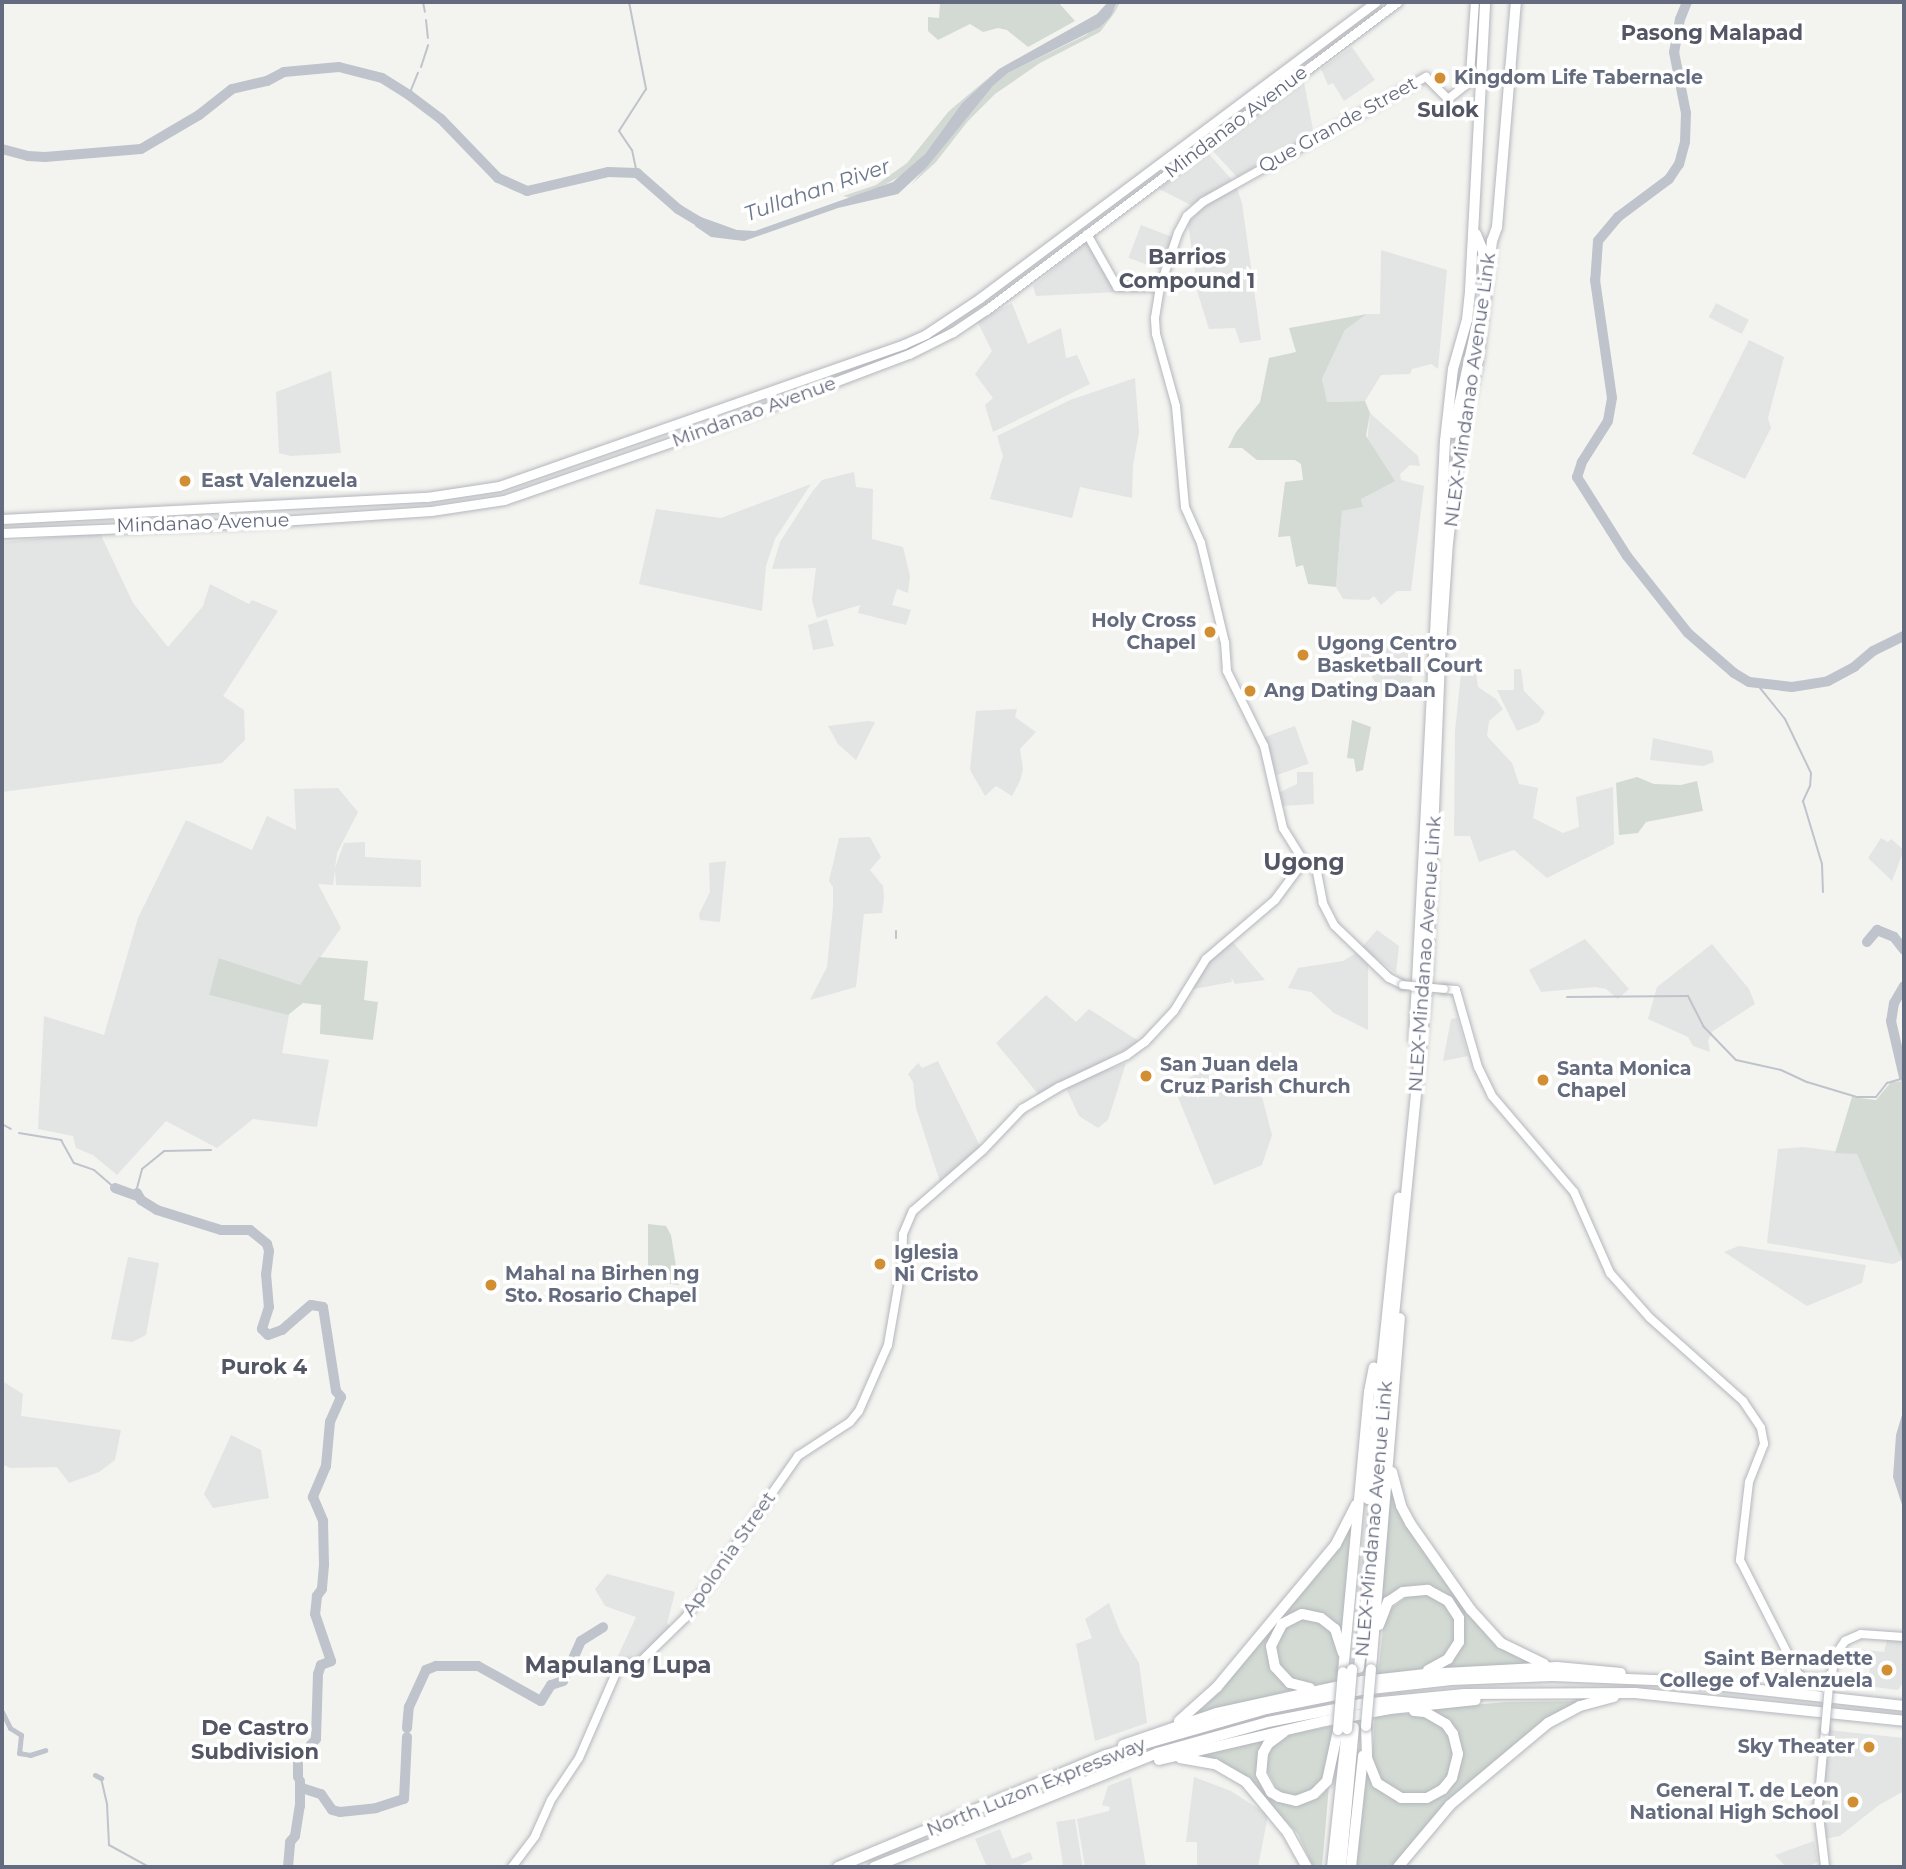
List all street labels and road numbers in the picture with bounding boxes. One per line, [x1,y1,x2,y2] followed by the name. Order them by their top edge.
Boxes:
[1160,61,1312,183] street label: Mindanao Avenue
[1255,72,1421,178] street label: Que Grande Street
[1439,251,1501,529] street label: NLEX-Mindanao Avenue Link
[669,372,839,452] street label: Mindanao Avenue
[116,509,290,537] street label: Mindanao Avenue
[1404,815,1446,1093] street label: NLEX-Mindanao Avenue Link
[1351,1380,1397,1658] street label: NLEX-Mindanao Avenue Link
[677,1487,781,1621] street label: Apolonia Street
[923,1733,1149,1841] street label: North Luzon Expressway

